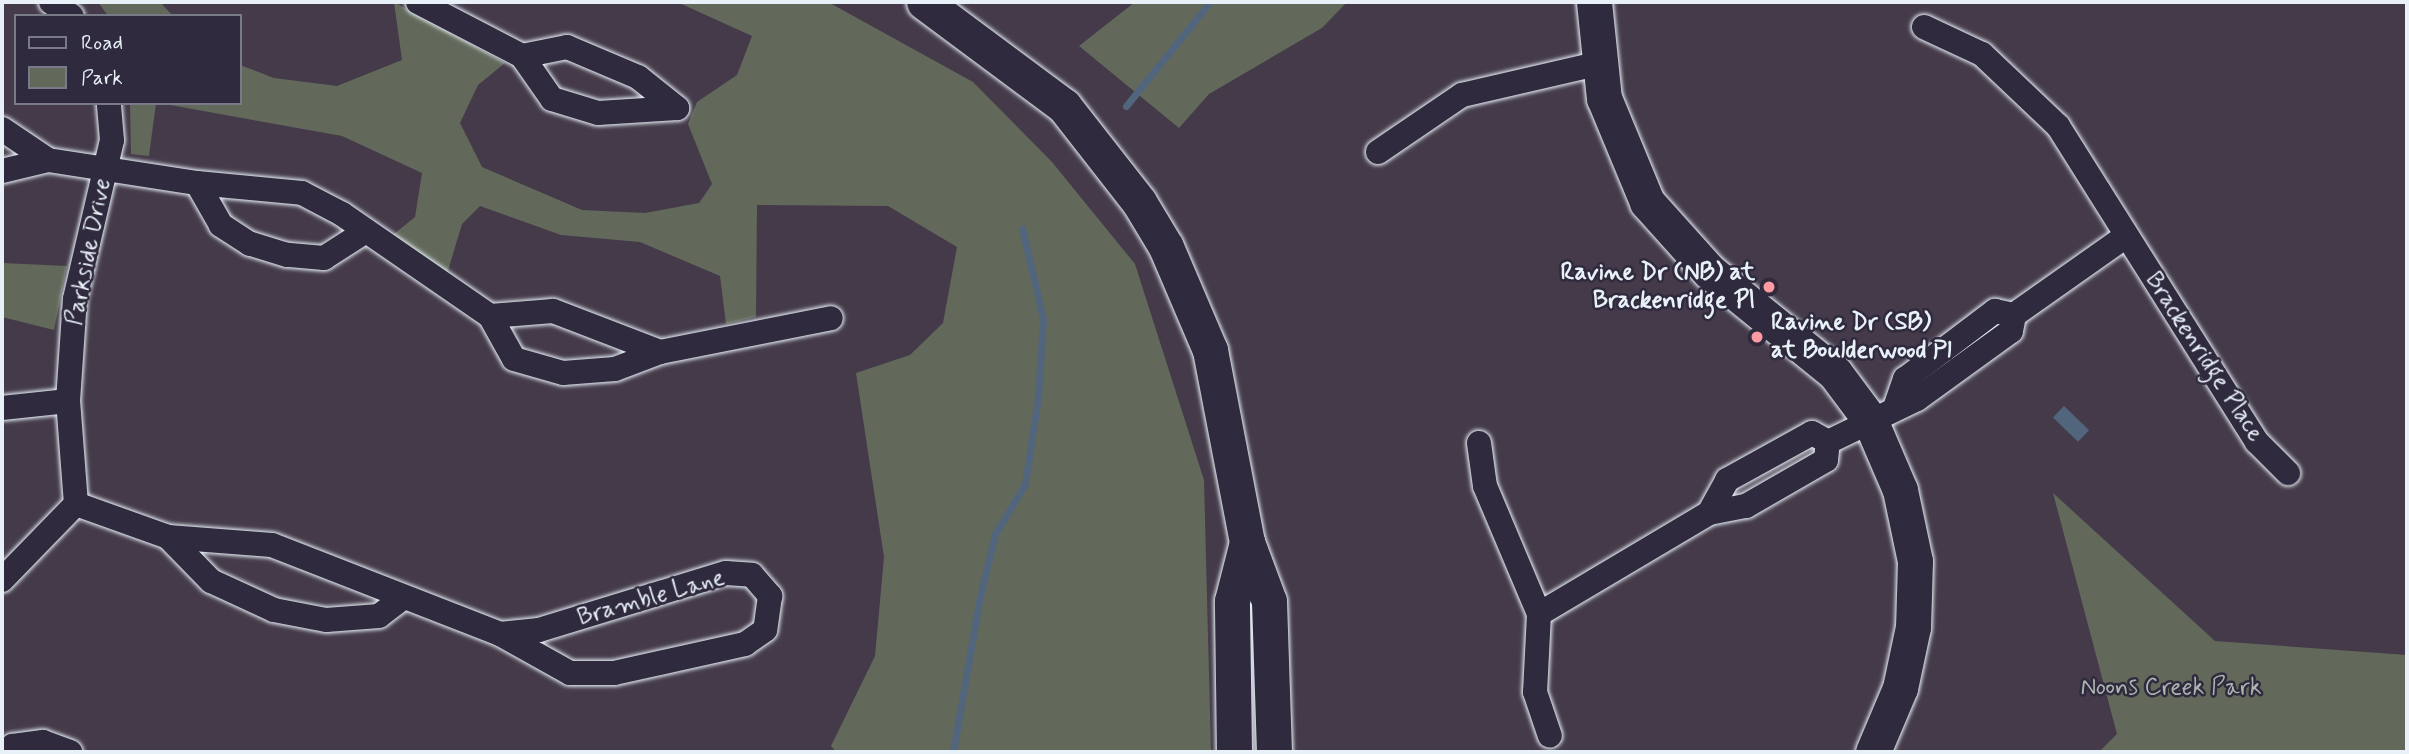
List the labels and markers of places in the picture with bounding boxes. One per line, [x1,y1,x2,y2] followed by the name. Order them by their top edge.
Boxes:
[1560,259,1755,315] place label: Ravine Dr (NB) at Brackenridge Pl
[1761,279,1777,295] marker: Ravine Dr (NB) at Brackenridge Pl
[1771,309,1951,365] place label: Ravine Dr (SB) at Boulderwood Pl
[1749,329,1765,345] marker: Ravine Dr (SB) at Boulderwood Pl

